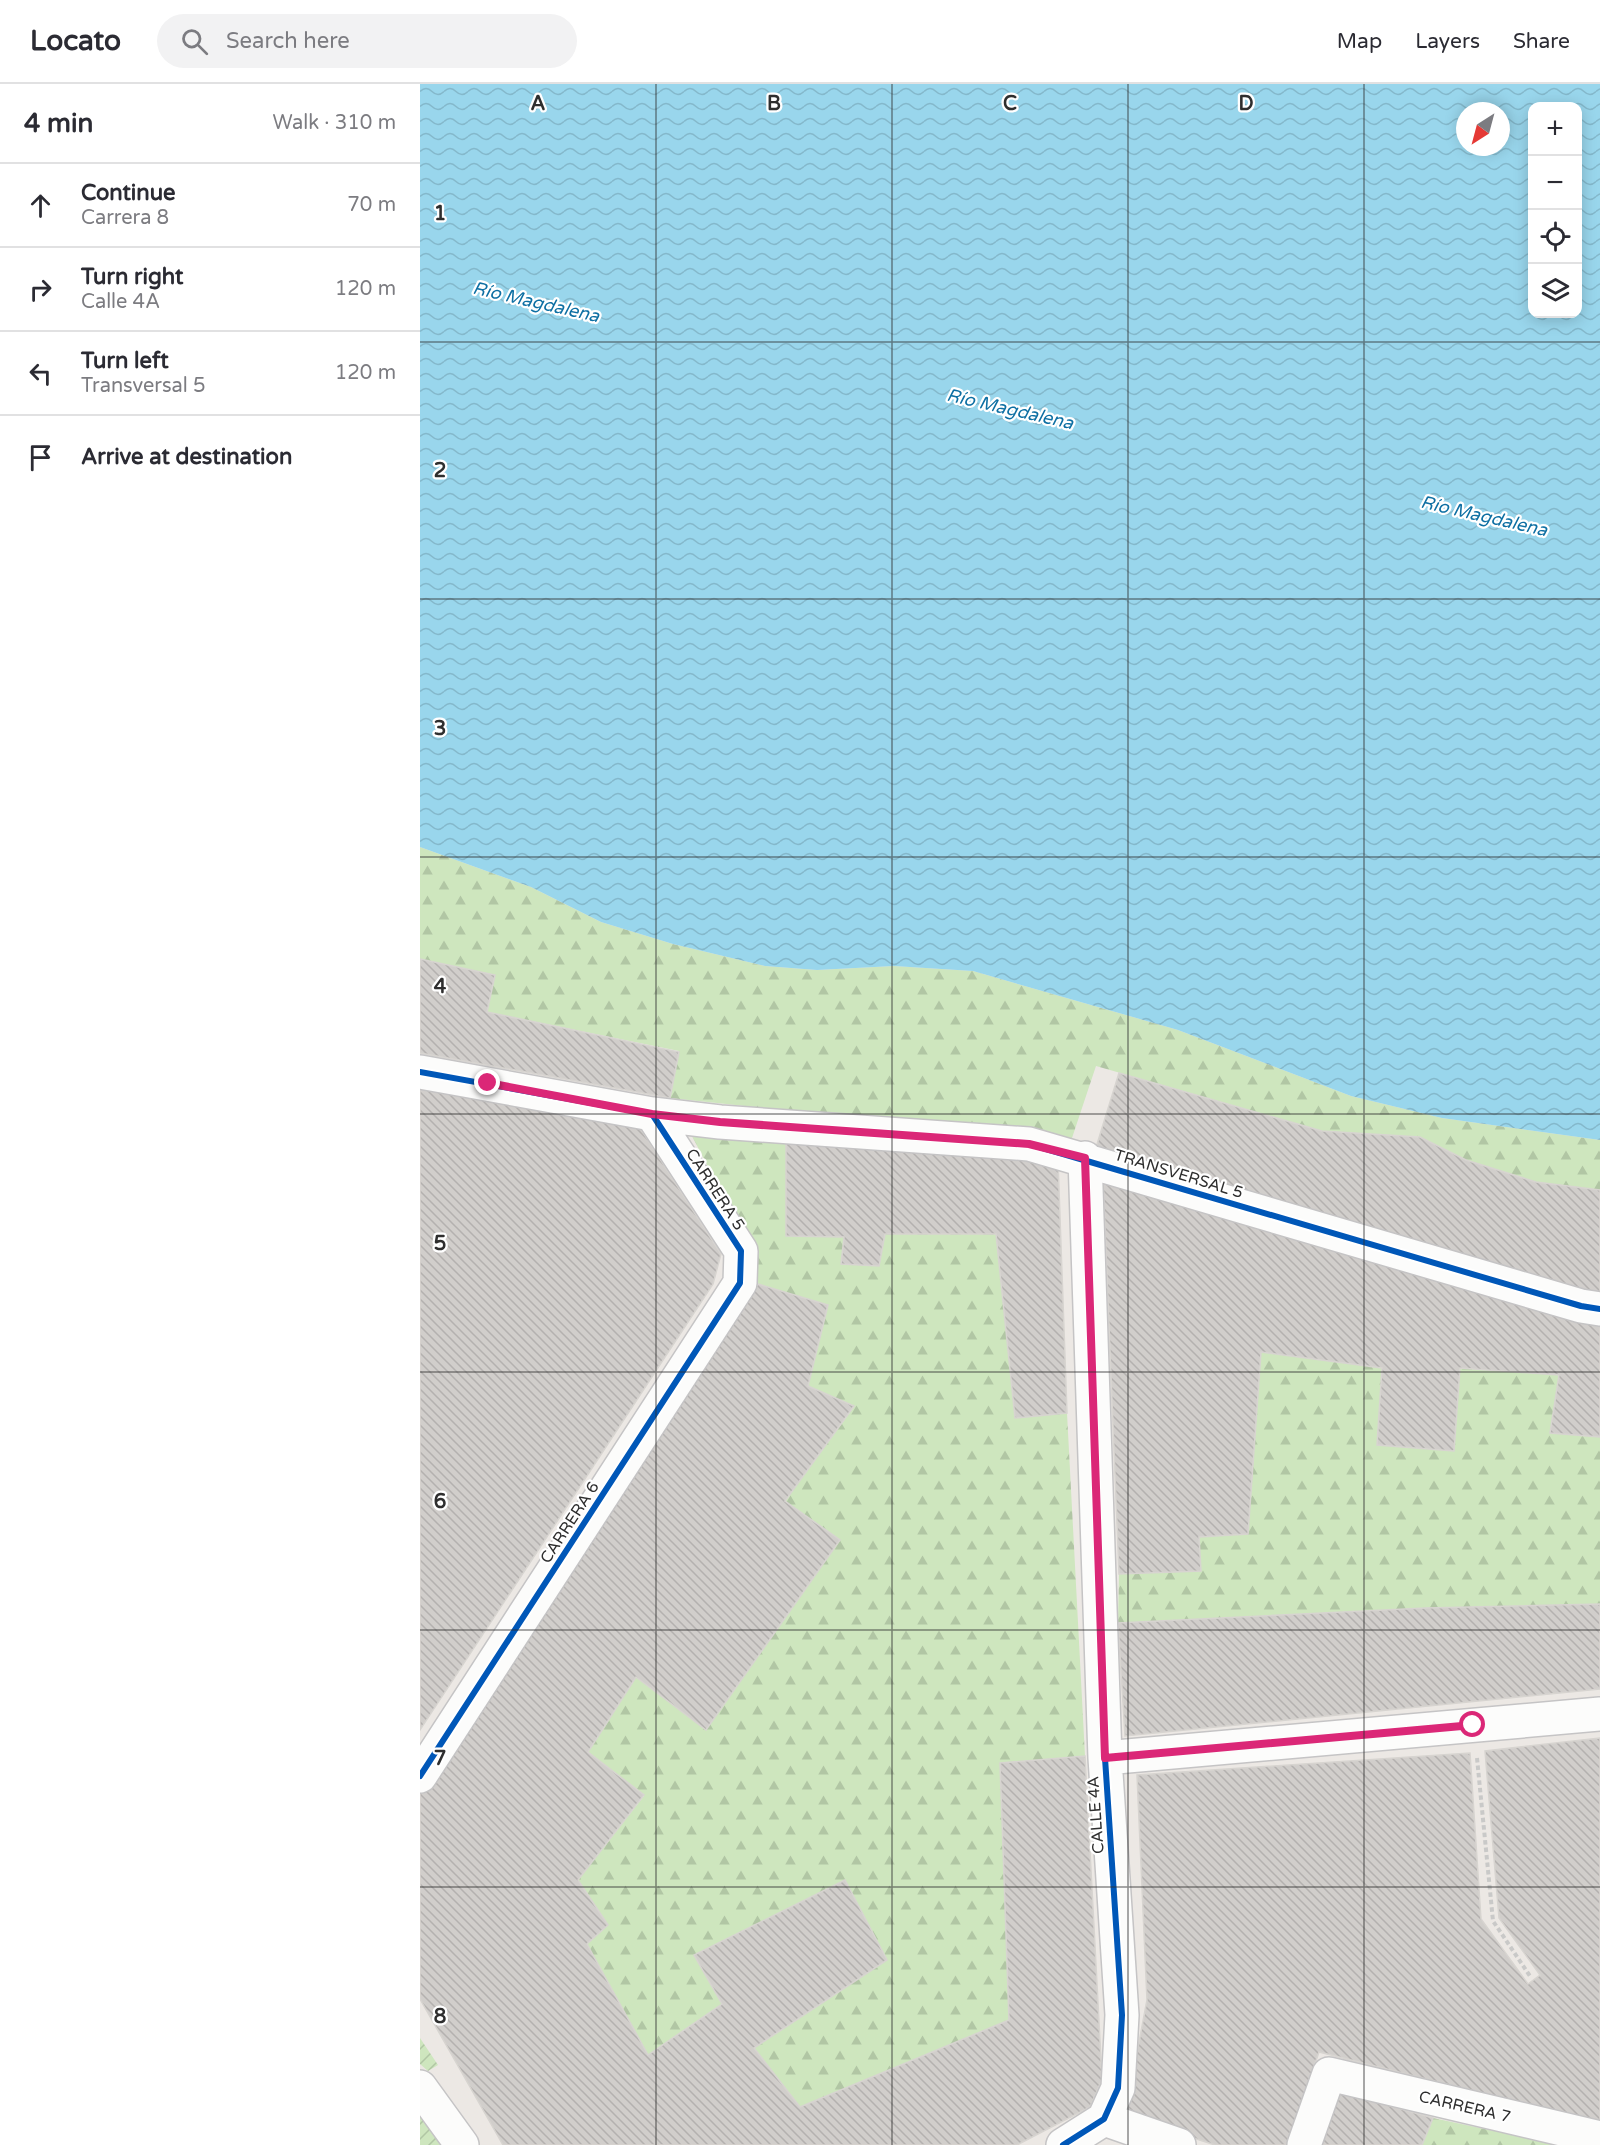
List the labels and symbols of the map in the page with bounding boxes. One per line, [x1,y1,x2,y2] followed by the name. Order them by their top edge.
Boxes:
[531,92,546,116] text: A
[767,92,781,116] text: B
[1003,92,1017,116] text: C
[1238,92,1254,116] text: D
[1456,102,1510,156] north arrow
[434,202,446,226] text: 1
[471,277,602,327] water label: Río Magdalena
[945,384,1076,434] water label: Río Magdalena
[434,459,446,483] text: 2
[1419,491,1550,541] water label: Río Magdalena
[434,717,446,741] text: 3
[434,975,447,999] text: 4
[474,1069,500,1095] route end
[681,1145,749,1234] street label: CARRERA 5
[1112,1145,1246,1203] street label: TRANSVERSAL 5
[434,1232,446,1256] text: 5
[536,1478,604,1567] street label: CARRERA 6
[434,1490,446,1514] text: 6
[1459,1711,1485,1737] route start
[434,1747,446,1771] text: 7
[1083,1775,1109,1854] street label: CALLE 4A
[434,2005,446,2029] text: 8
[1417,2087,1513,2127] street label: CARRERA 7

